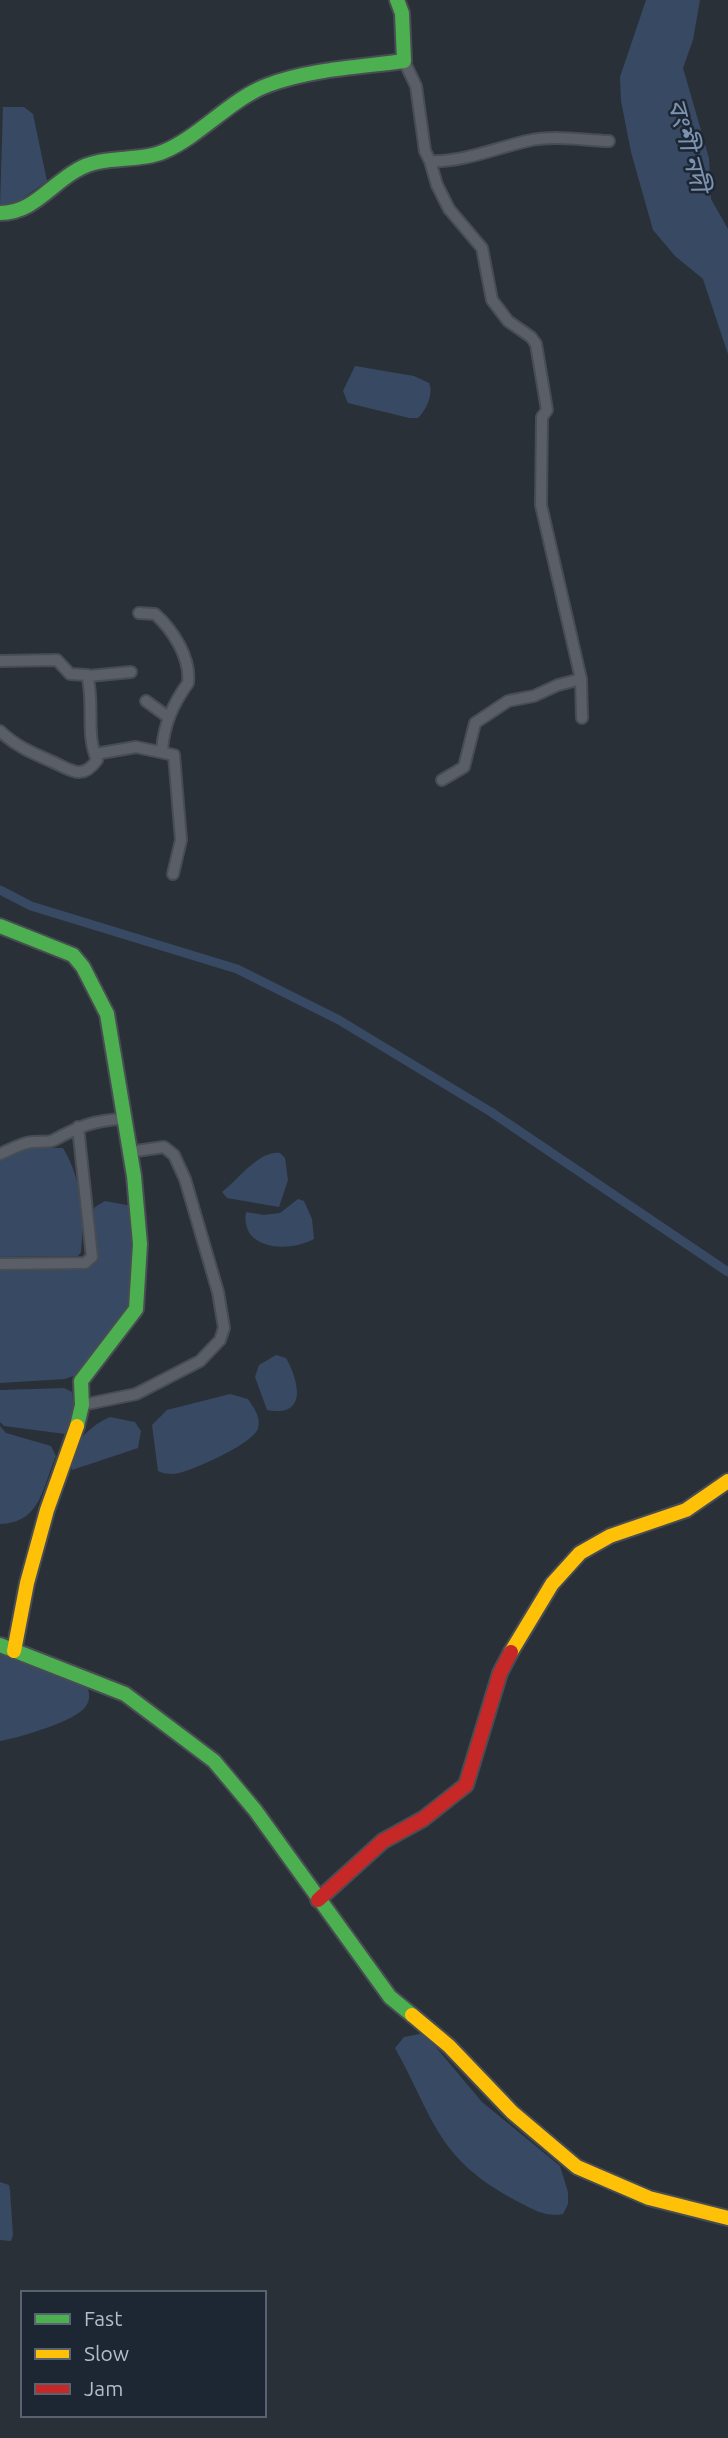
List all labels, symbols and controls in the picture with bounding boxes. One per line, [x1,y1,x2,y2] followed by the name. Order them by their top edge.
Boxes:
[663,96,717,199] water label: বংশী নদী
[21,2291,266,2417] legend
[84,2306,122,2330] text: Fast
[84,2341,129,2365] text: Slow
[84,2376,123,2400] text: Jam

